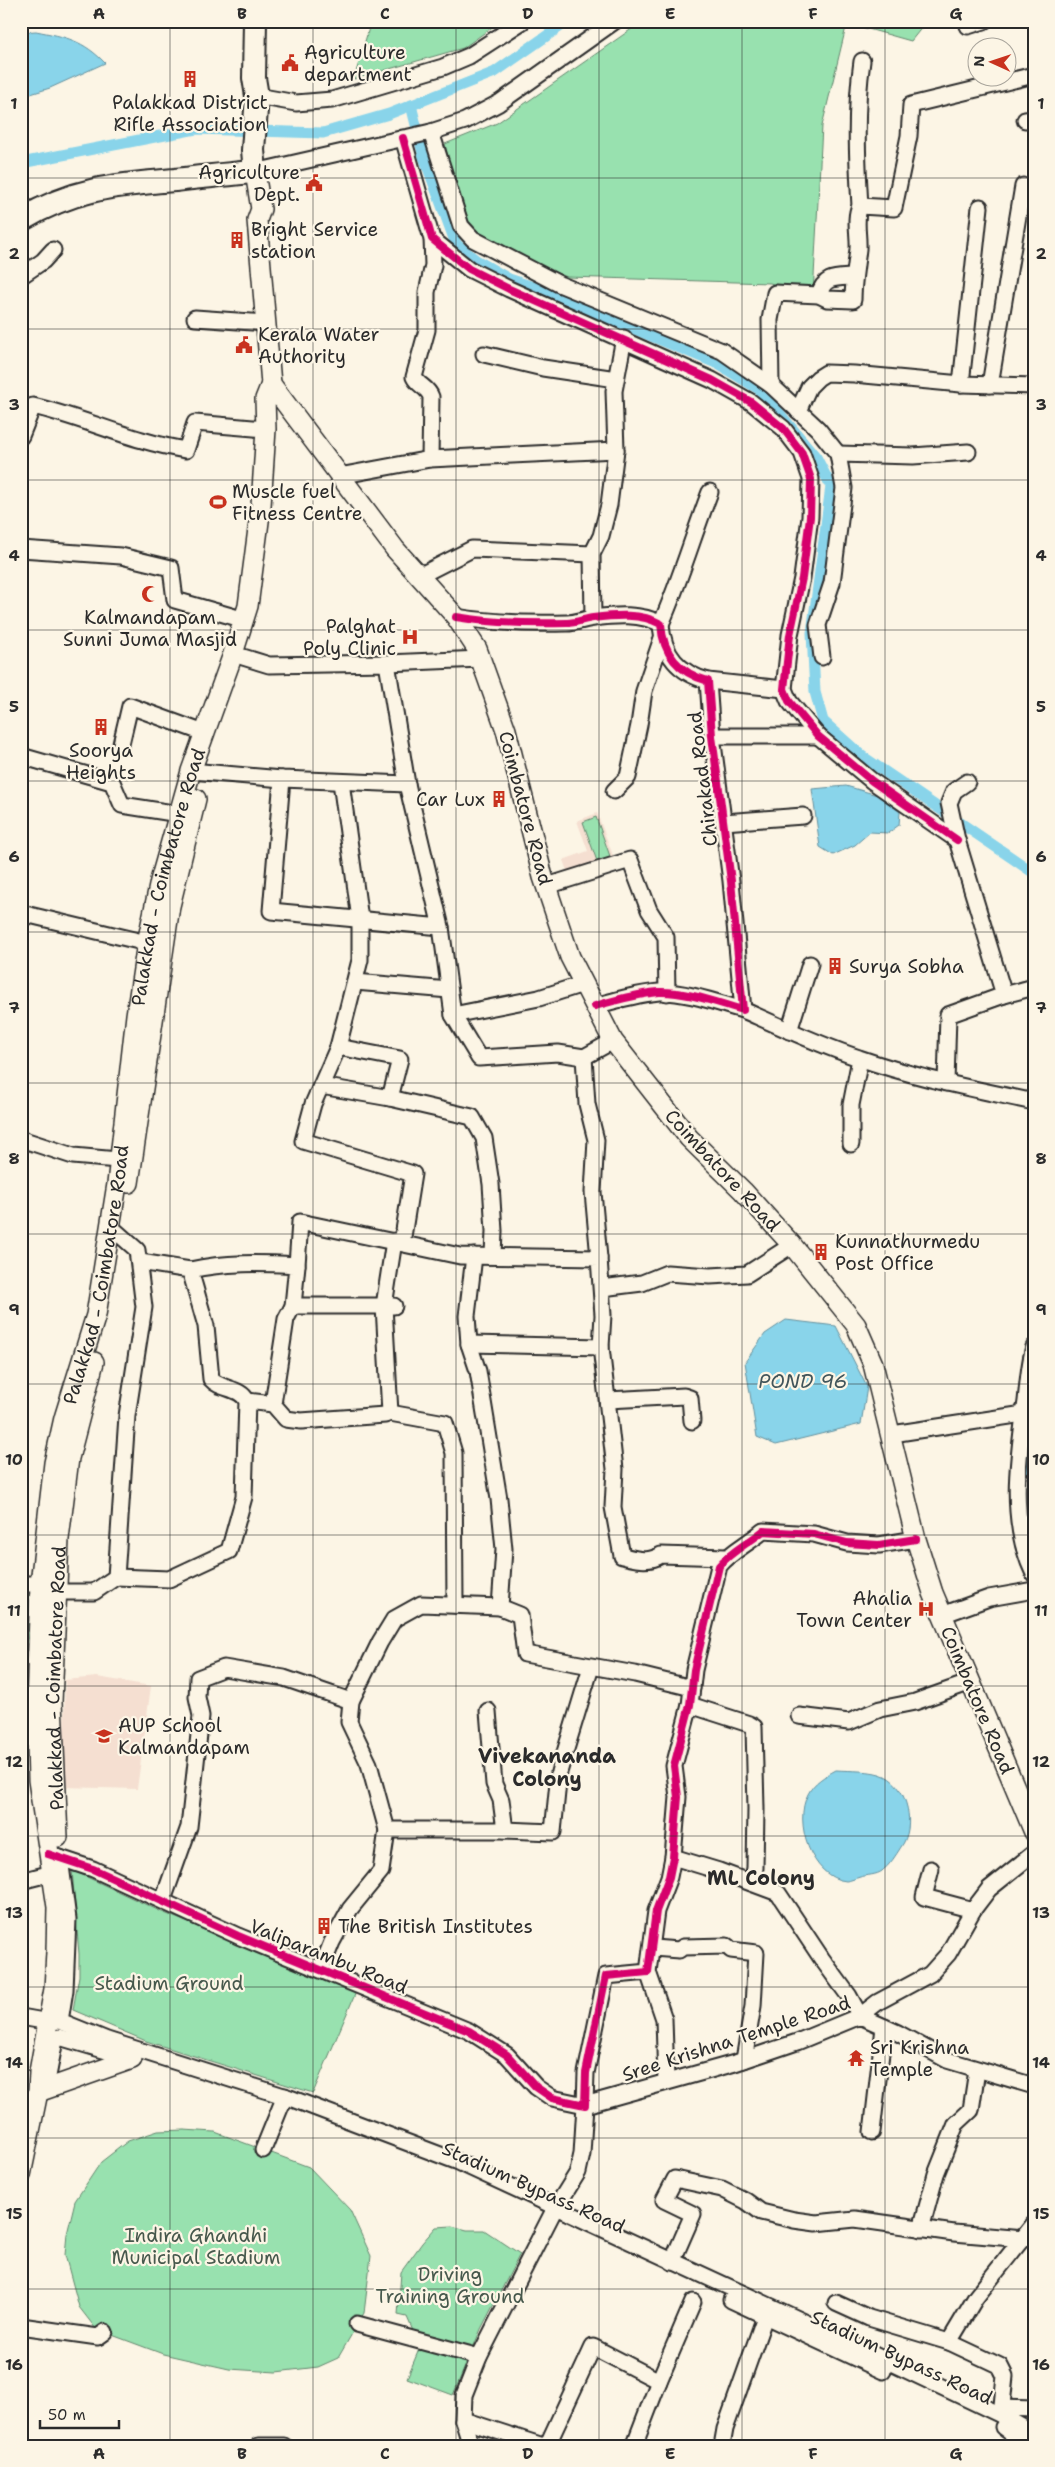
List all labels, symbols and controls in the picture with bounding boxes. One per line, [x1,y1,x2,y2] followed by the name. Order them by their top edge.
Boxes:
[93,3,105,24] text: A
[237,3,247,24] text: B
[380,3,390,24] text: C
[522,3,534,24] text: D
[665,3,675,24] text: E
[808,3,818,24] text: F
[950,3,963,24] text: G
[968,38,1018,88] north arrow
[304,40,412,87] place label: Agriculture department
[280,53,300,73] public building icon: Agriculture department
[970,55,988,67] text: N
[180,69,200,89] building icon: Palakkad District Rifle Association
[112,90,268,137] place label: Palakkad District Rifle Association
[10,93,18,114] text: 1
[1037,93,1045,114] text: 1
[198,160,300,207] place label: Agriculture Dept.
[304,173,324,193] public building icon: Agriculture Dept.
[251,217,378,264] place label: Bright Service station
[227,230,247,250] building icon: Bright Service station
[8,243,20,264] text: 2
[1035,243,1047,264] text: 2
[258,322,380,369] place label: Kerala Water Authority
[234,335,254,355] public building icon: Kerala Water Authority
[8,394,20,415] text: 3
[1035,394,1047,415] text: 3
[232,479,363,526] place label: Muscle fuel Fitness Centre
[208,492,228,512] sports icon: Muscle fuel Fitness Centre
[8,545,20,566] text: 4
[1035,545,1047,566] text: 4
[140,584,160,604] mosque icon: Kalmandapam Sunni Juma Masjid
[63,605,237,652] place label: Kalmandapam Sunni Juma Masjid
[303,614,396,661] place label: Palghat Poly Clinic
[400,627,420,647] hospital icon: Palghat Poly Clinic
[9,696,19,717] text: 5
[1036,696,1046,717] text: 5
[682,710,723,848] street label: Chirakad Road
[91,717,111,737] building icon: Soorya Heights
[493,728,558,888] street label: Coimbatore Road
[66,738,136,785] place label: Soorya Heights
[126,745,211,1008] street label: Palakkad - Coimbatore Road
[416,787,485,812] place label: Car Lux
[489,789,509,809] building icon: Car Lux
[8,846,20,867] text: 6
[1035,846,1047,867] text: 6
[849,954,964,979] place label: Surya Sobha
[825,956,845,976] building icon: Surya Sobha
[8,997,20,1018] text: 7
[1035,997,1047,1018] text: 7
[659,1104,786,1237] street label: Coimbatore Road
[57,1144,134,1407] street label: Palakkad - Coimbatore Road
[8,1148,20,1169] text: 8
[1035,1148,1047,1169] text: 8
[835,1229,980,1276] place label: Kunnathurmedu Post Office
[811,1242,831,1262] building icon: Kunnathurmedu Post Office
[8,1299,20,1320] text: 9
[1035,1299,1047,1320] text: 9
[758,1368,848,1394] water label: POND 96
[5,1449,23,1470] text: 10
[1032,1449,1050,1470] text: 10
[40,1545,72,1811] street label: Palakkad - Coimbatore Road
[796,1586,912,1633] place label: Ahalia Town Center
[916,1599,936,1619] hospital icon: Ahalia Town Center
[7,1600,21,1621] text: 11
[1034,1600,1048,1621] text: 11
[935,1622,1020,1778] street label: Coimbatore Road
[118,1713,250,1760] place label: AUP School Kalmandapam
[94,1726,114,1746] school or university icon: AUP School Kalmandapam
[478,1743,616,1792] district label: Vivekananda Colony
[5,1751,23,1772] text: 12
[1032,1751,1050,1772] text: 12
[707,1865,815,1891] district label: ML Colony
[5,1902,23,1923] text: 13
[1032,1902,1050,1923] text: 13
[246,1913,412,2000] street label: Valiparambu Road
[338,1914,533,1939] place label: The British Institutes
[314,1916,334,1936] building icon: The British Institutes
[94,1971,244,1996] park label: Stadium Ground
[619,1990,853,2087] street label: Sree Krishna Temple Road
[870,2035,969,2082] place label: Sri Krishna Temple
[846,2048,866,2068] temple icon: Sri Krishna Temple
[5,2052,23,2073] text: 14
[1032,2052,1050,2073] text: 14
[438,2136,629,2239] street label: Stadium Bypass Road
[5,2203,23,2224] text: 15
[1032,2203,1050,2224] text: 15
[112,2223,280,2270] park label: Indira Ghandhi Municipal Stadium
[375,2262,525,2309] park label: Driving Training Ground
[807,2304,997,2411] street label: Stadium Bypass Road
[5,2354,23,2375] text: 16
[1032,2354,1050,2375] text: 16
[40,2397,119,2429] scale bar
[48,2405,86,2425] text: 50 m
[93,2443,105,2464] text: A
[237,2443,247,2464] text: B
[380,2443,390,2464] text: C
[522,2443,534,2464] text: D
[665,2443,675,2464] text: E
[808,2443,818,2464] text: F
[950,2443,963,2464] text: G

